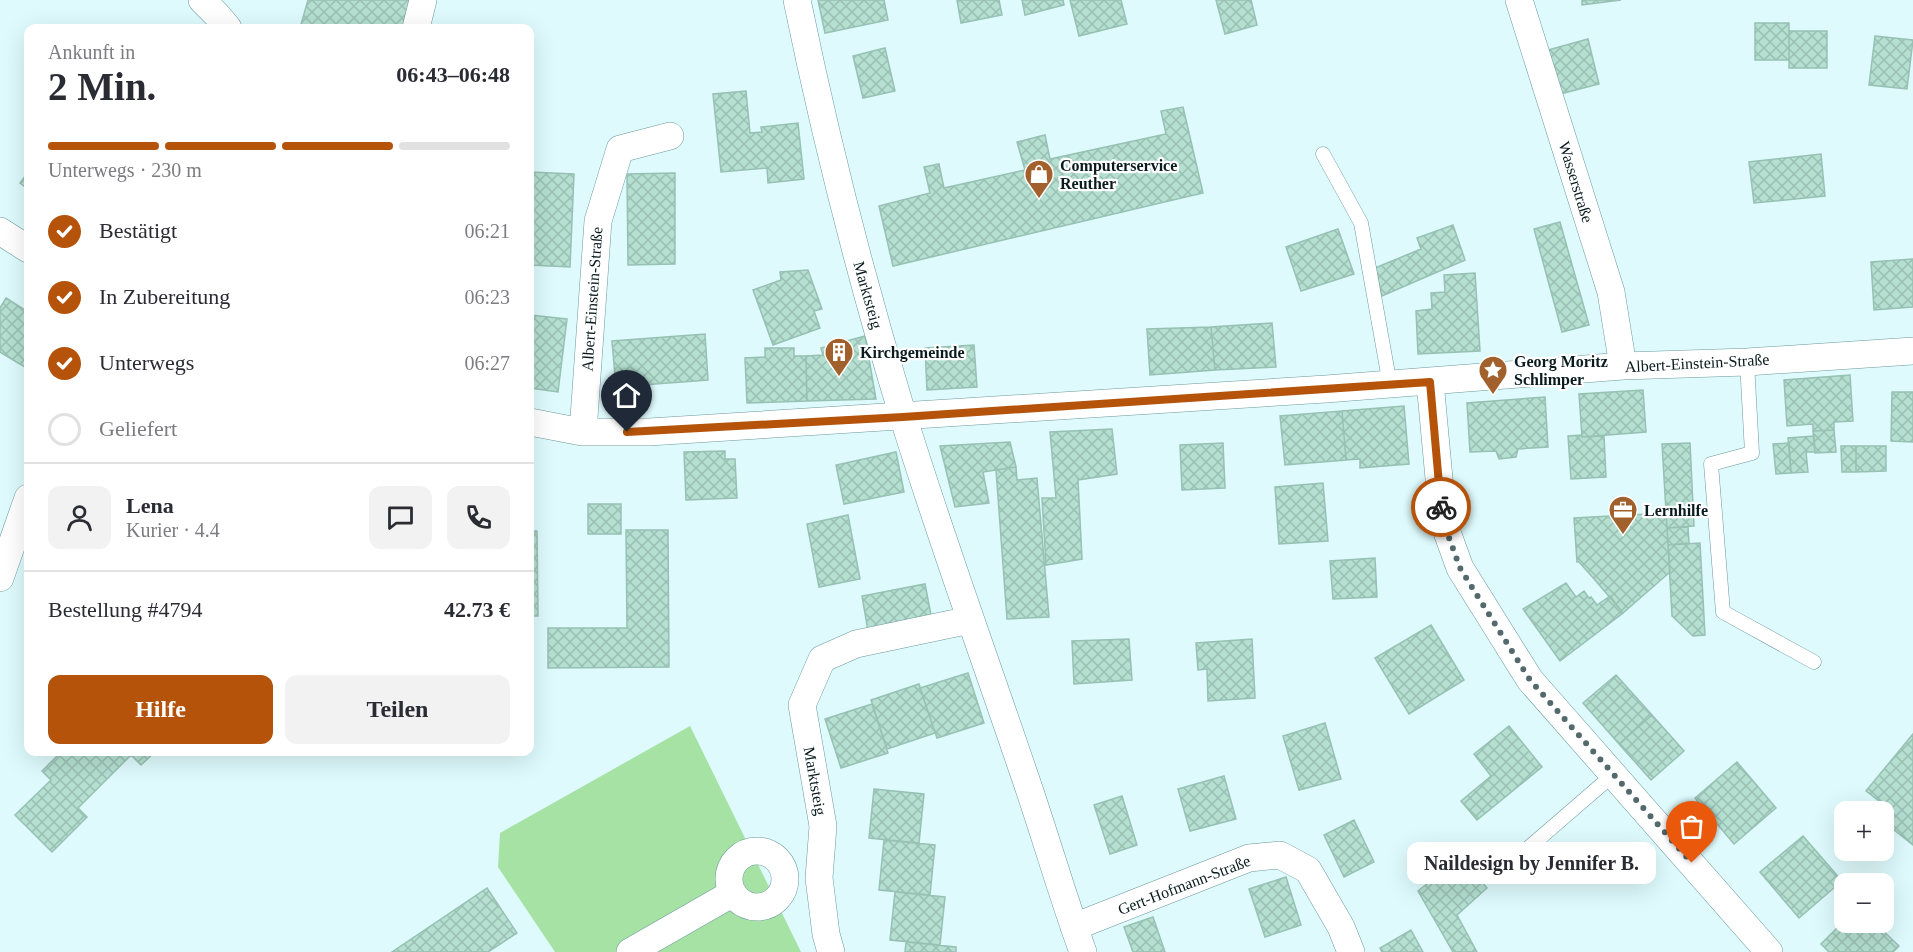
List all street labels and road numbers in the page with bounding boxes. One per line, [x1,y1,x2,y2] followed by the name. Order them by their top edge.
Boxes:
[1556,139,1596,225] street label: Wasserstraße
[578,226,606,372] street label: Albert-Einstein-Straße
[849,259,886,331] street label: Marktsteig
[1624,351,1770,375] street label: Albert-Einstein-Straße
[800,745,829,817] street label: Marktsteig
[1115,852,1253,918] street label: Gert-Hofmann-Straße

